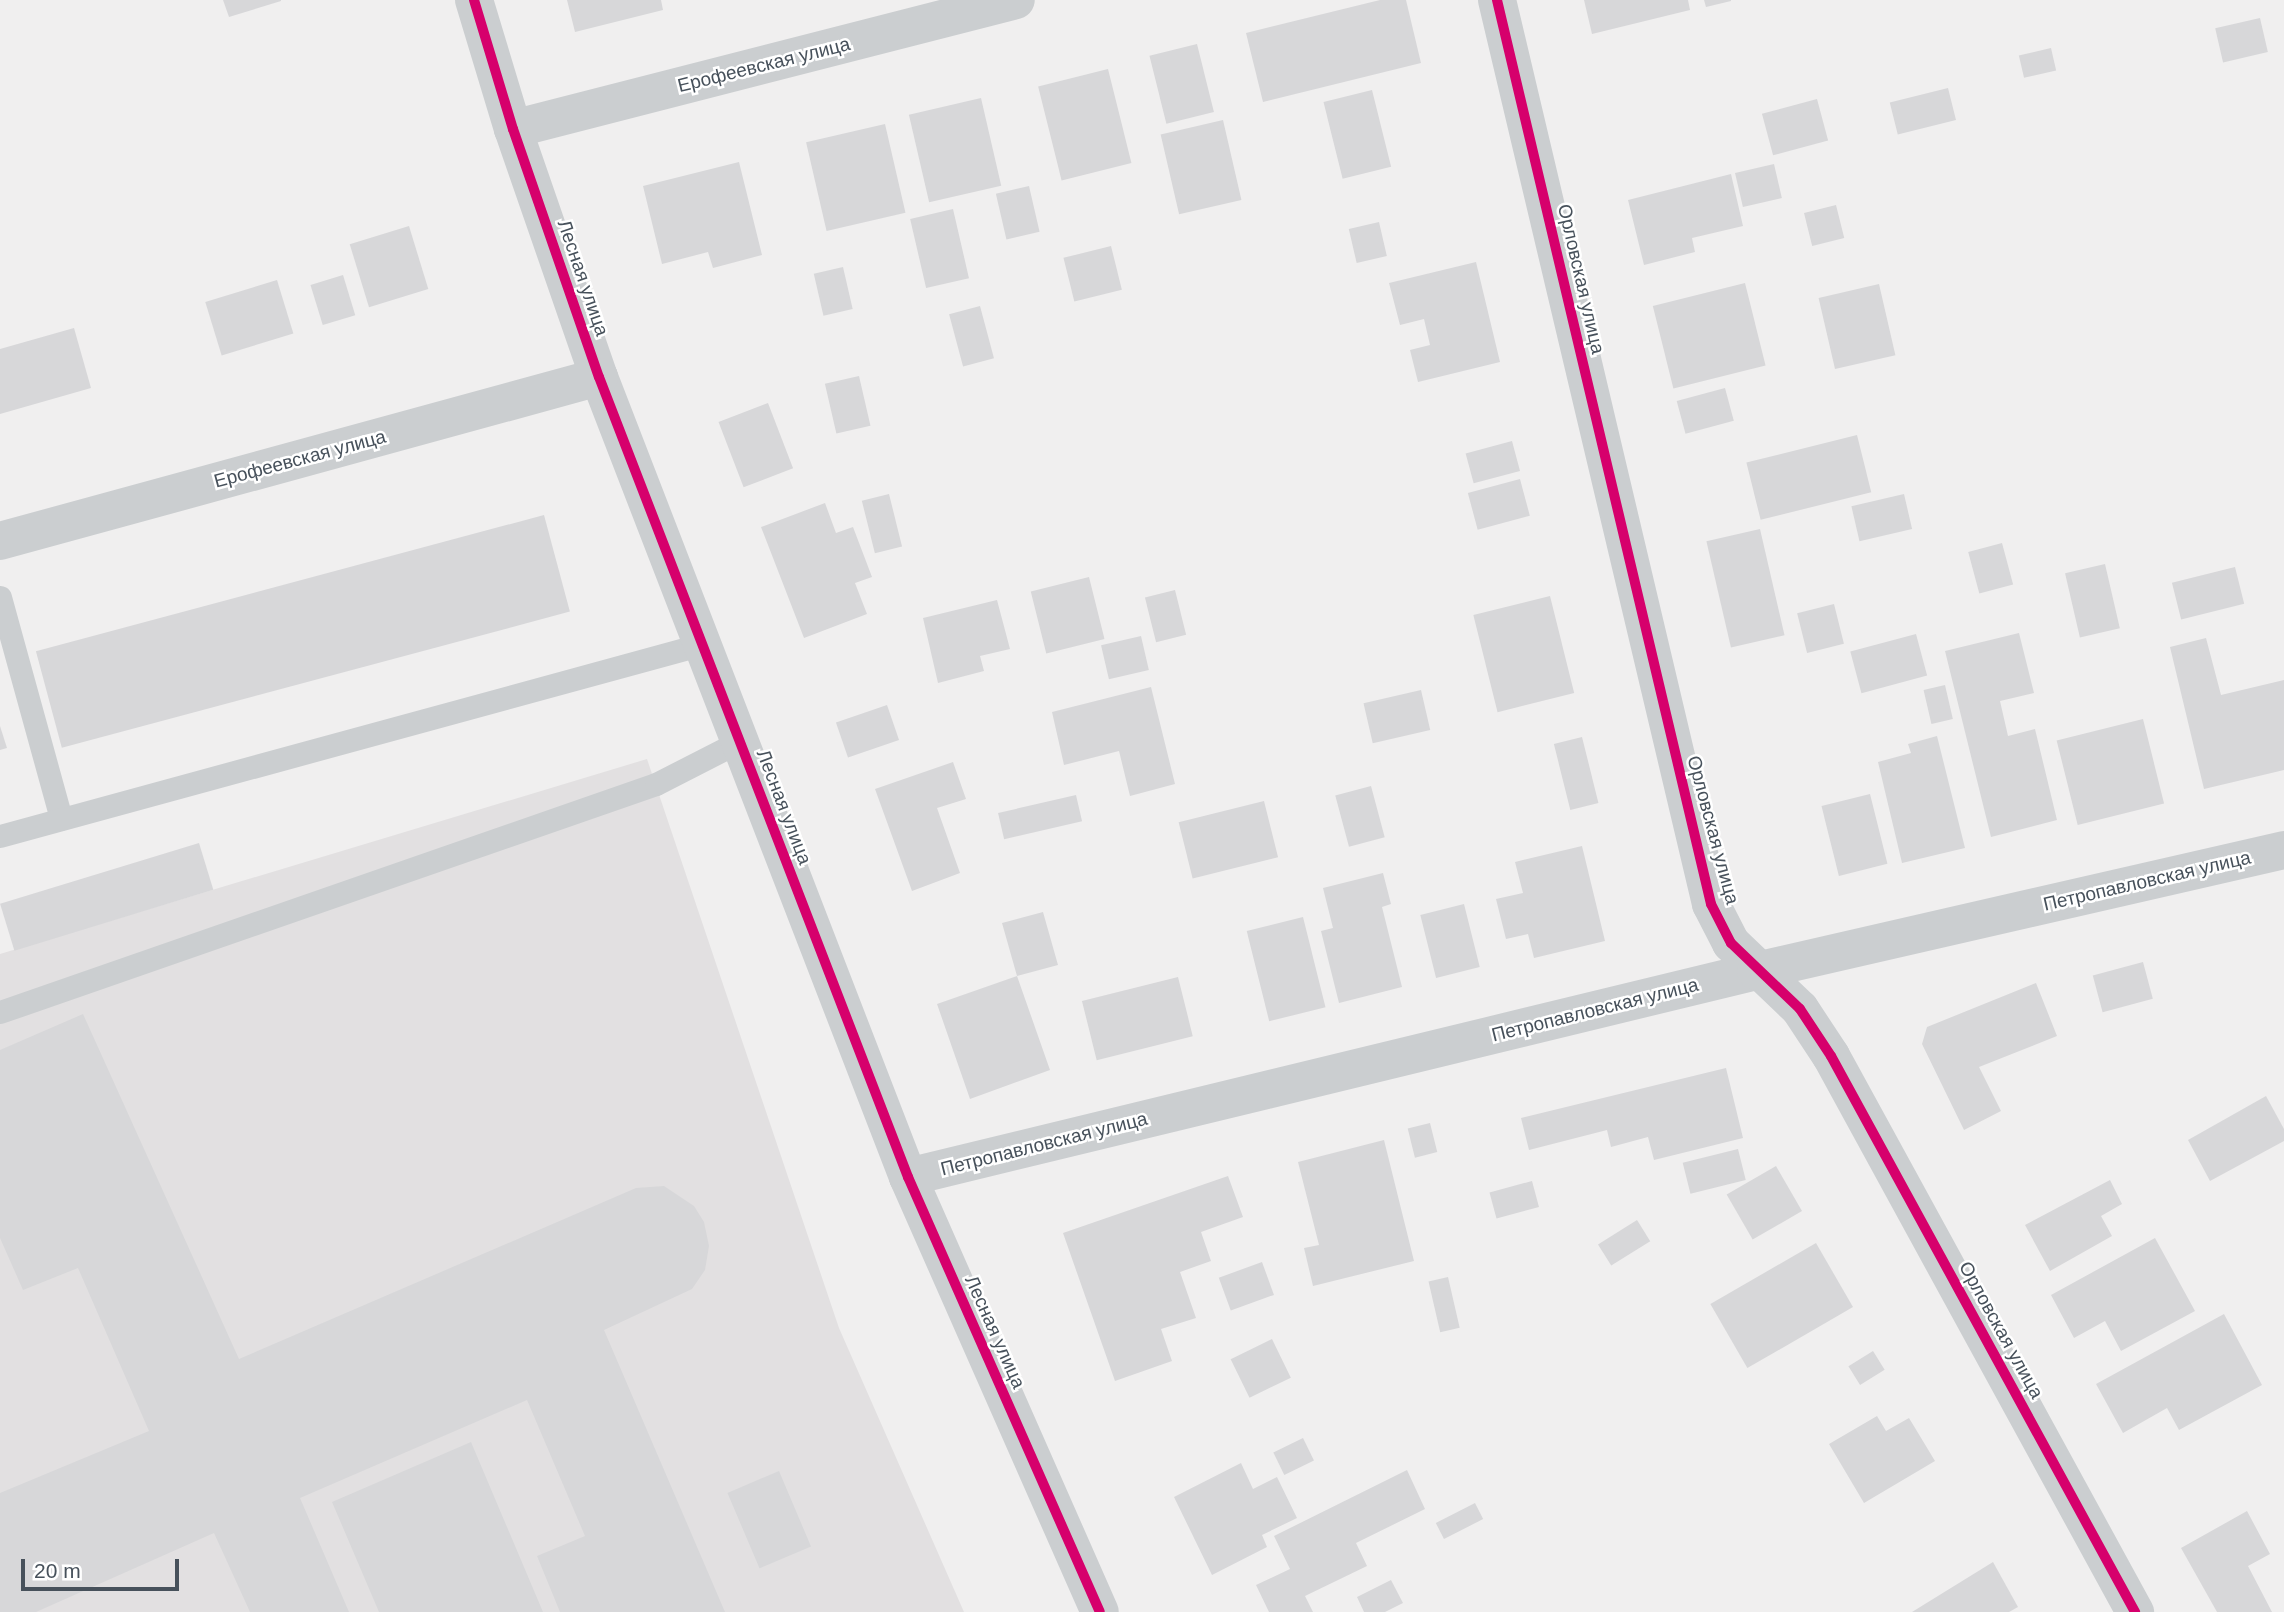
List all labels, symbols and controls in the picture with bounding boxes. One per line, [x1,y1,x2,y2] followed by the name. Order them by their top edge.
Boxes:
[675,33,853,97] street label: Ерофеевская улица
[1553,202,1609,356] street label: Орловская улица
[552,217,614,339] street label: Лесная улица
[212,425,388,493] street label: Ерофеевская улица
[752,746,816,868] street label: Лесная улица
[1682,753,1744,907] street label: Орловская улица
[2041,846,2253,916] street label: Петропавловская улица
[1489,973,1701,1047] street label: Петропавловская улица
[938,1107,1150,1181] street label: Петропавловская улица
[1954,1258,2048,1402] street label: Орловская улица
[960,1272,1030,1392] street label: Лесная улица
[24,1546,182,1590] scale bar
[34,1559,81,1582] text: 20 m

